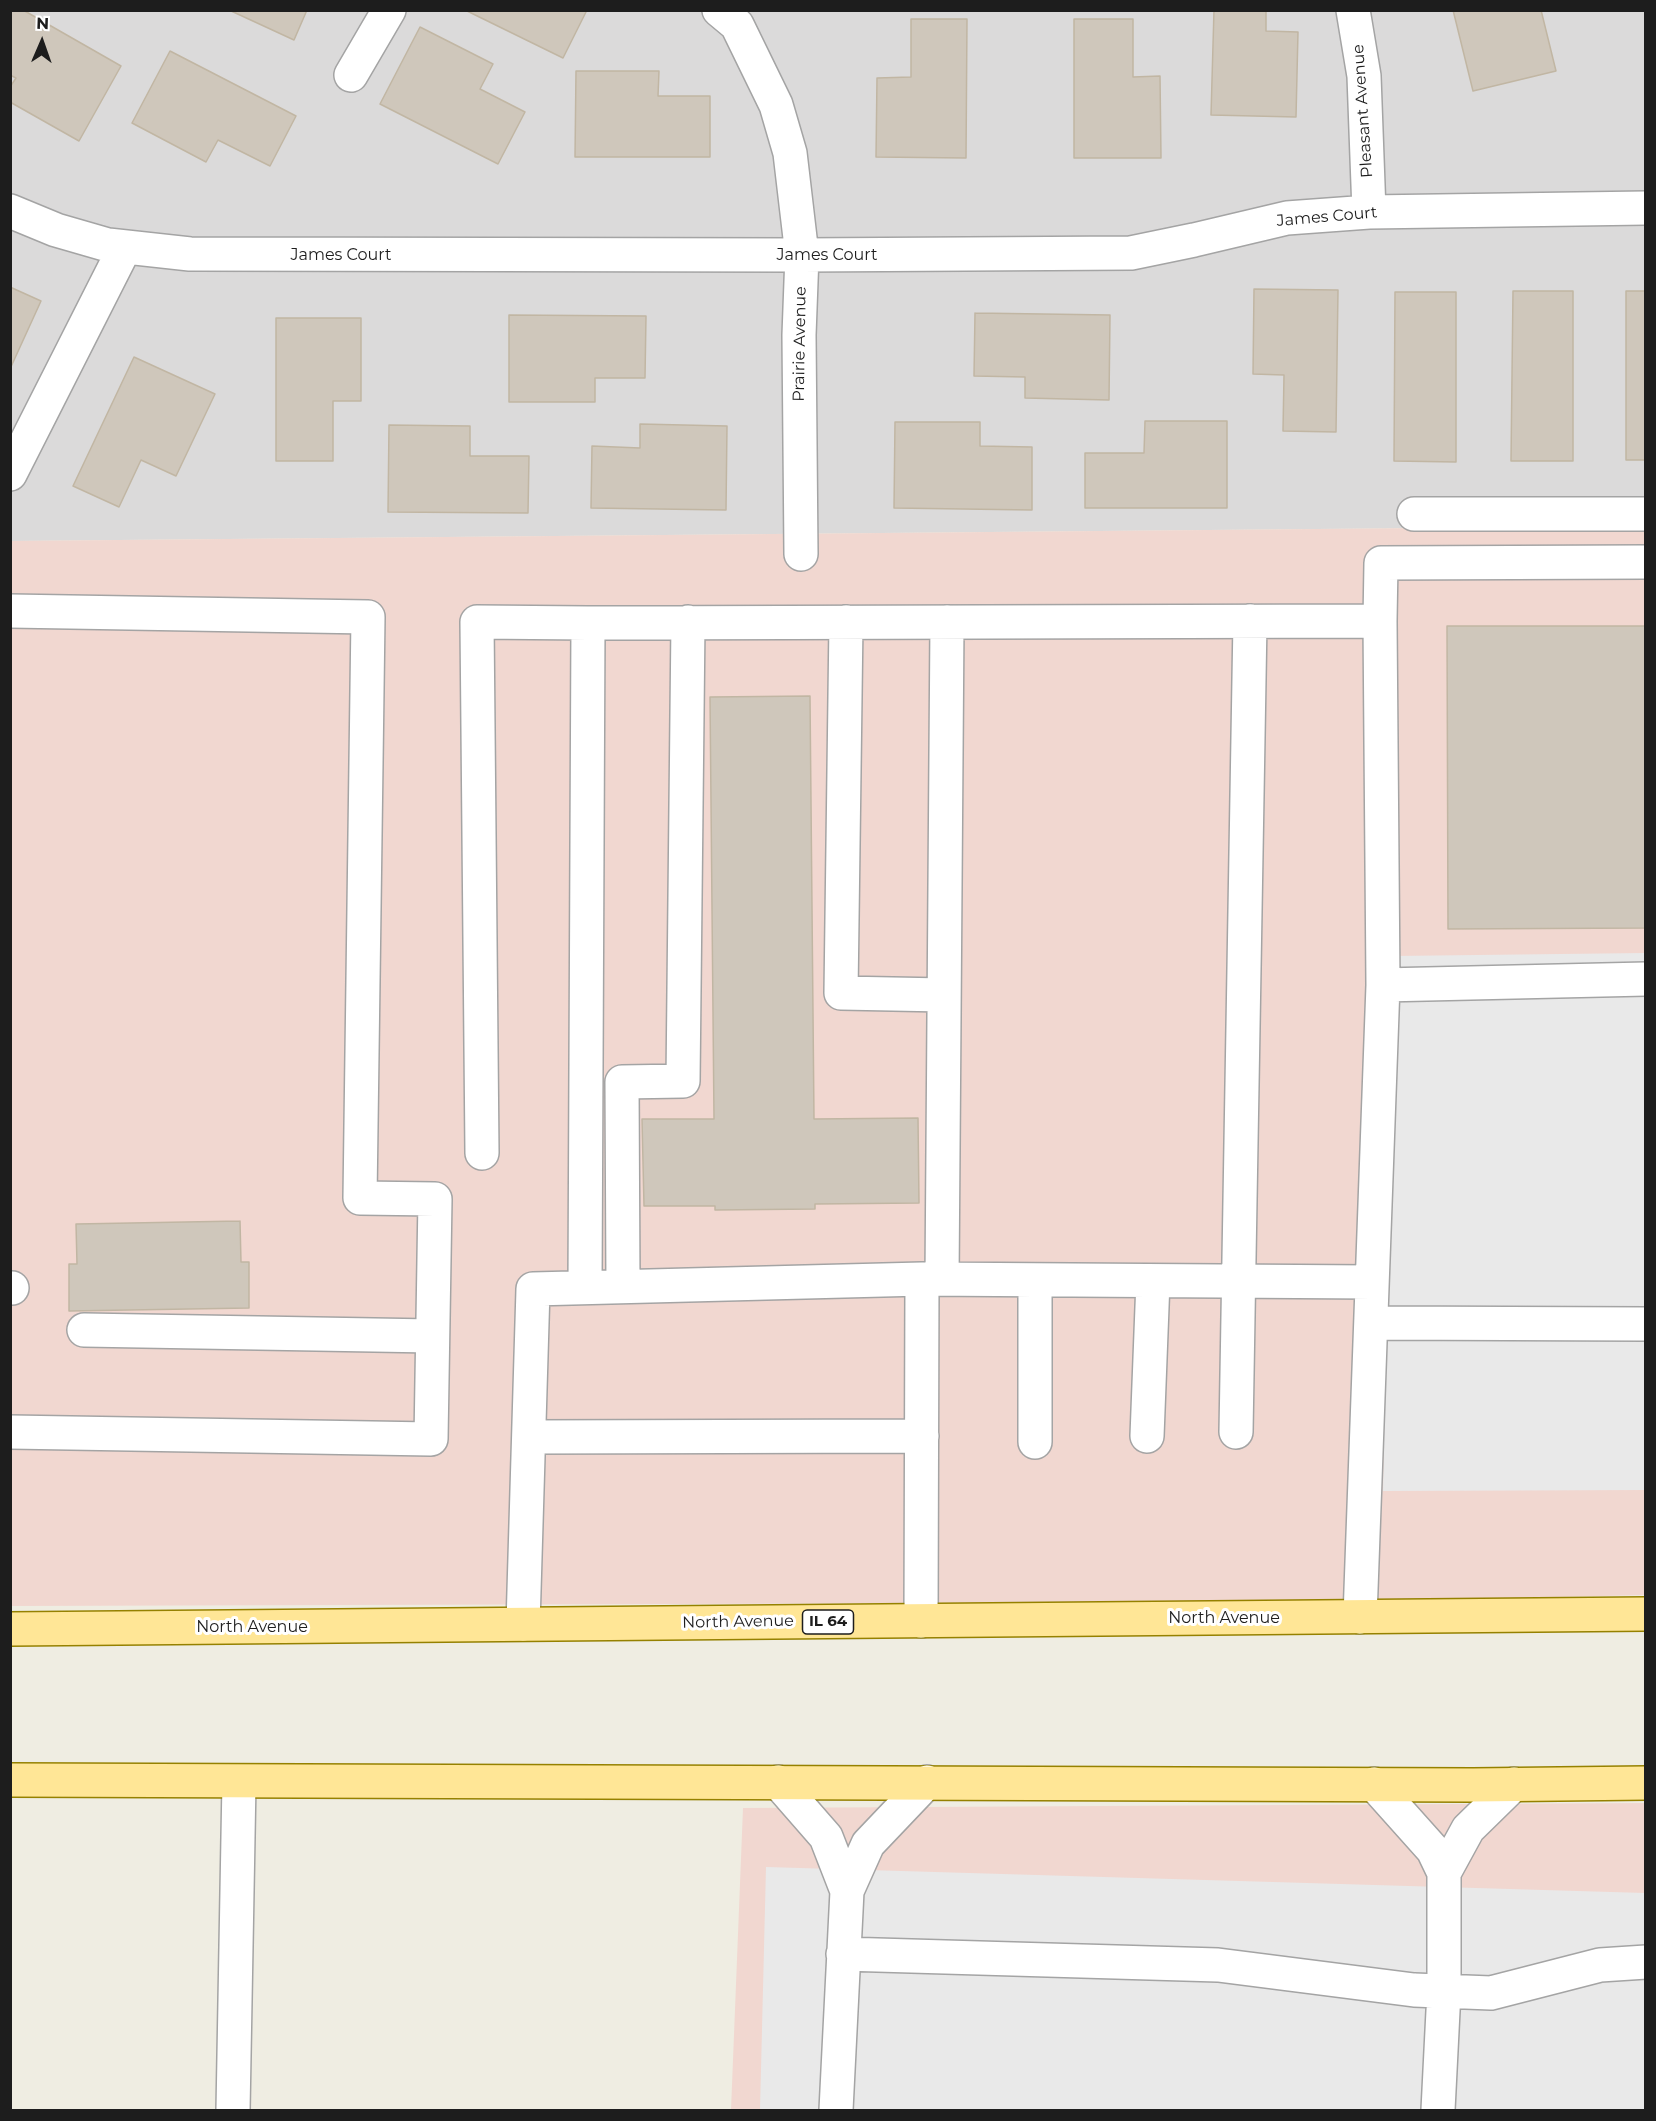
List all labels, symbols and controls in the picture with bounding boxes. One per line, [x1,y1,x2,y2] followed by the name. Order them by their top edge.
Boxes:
[12,12,72,72] north arrow
[36,14,49,33] text: N
[1349,44,1377,178] street label: Pleasant Avenue
[1276,203,1378,231] street label: James Court
[290,245,392,265] street label: James Court
[776,245,878,265] street label: James Court
[789,286,811,402] street label: Prairie Avenue
[1168,1608,1280,1628] street label: North Avenue
[802,1610,854,1634] road number: IL 64
[682,1611,794,1633] street label: North Avenue
[196,1617,308,1637] street label: North Avenue

